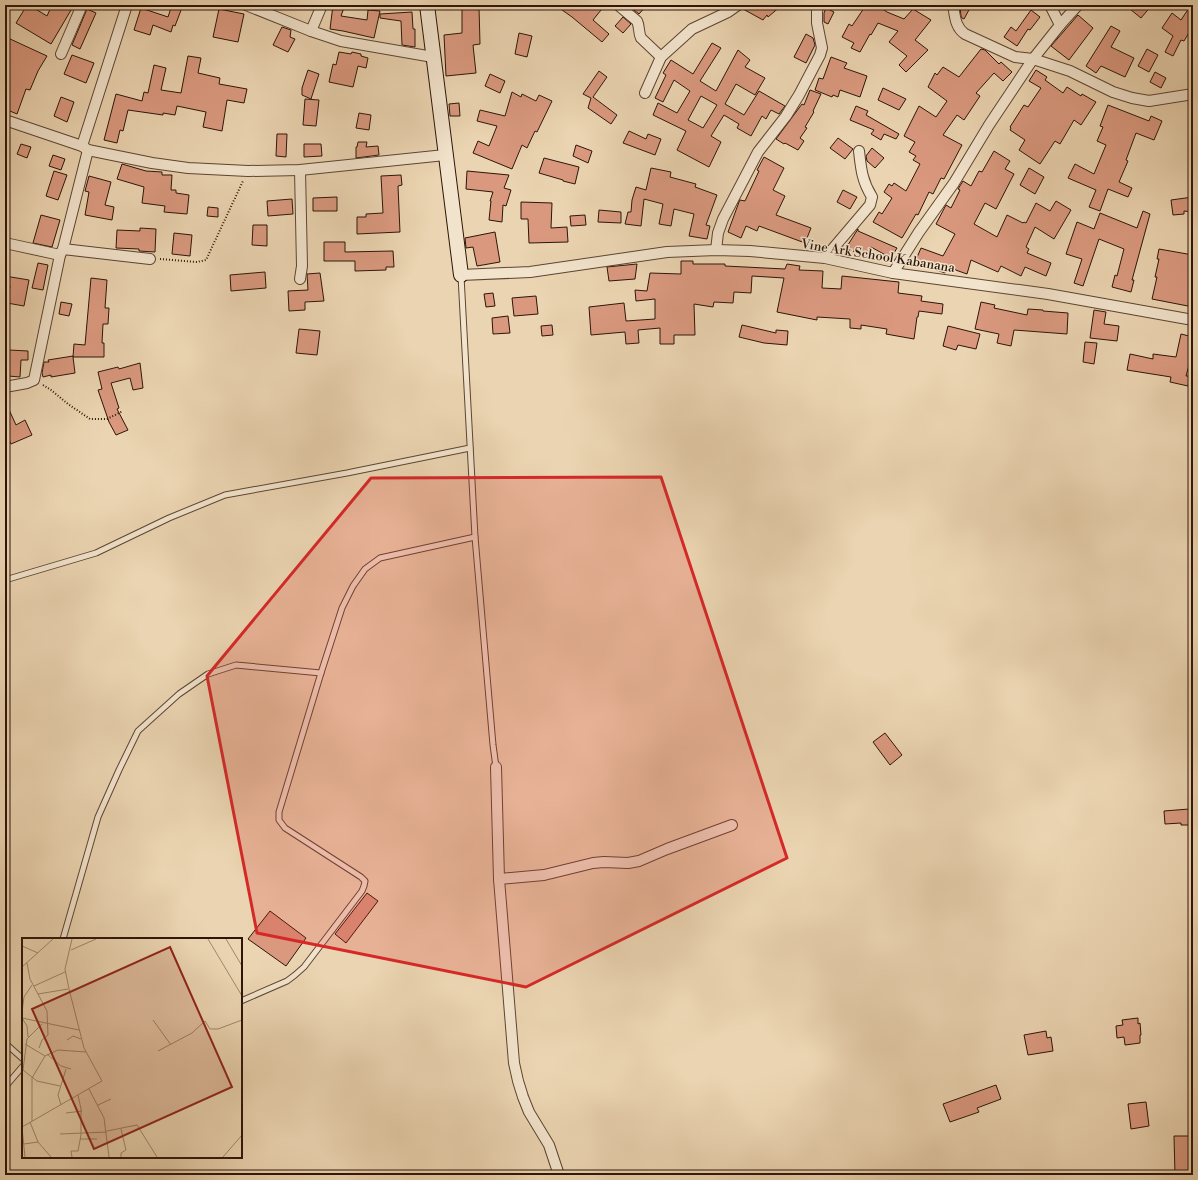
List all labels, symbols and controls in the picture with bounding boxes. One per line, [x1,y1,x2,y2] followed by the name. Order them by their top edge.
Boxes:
[799,236,957,276] street label: Vine Ark School Kabanana
[22,938,242,1158] inset map

